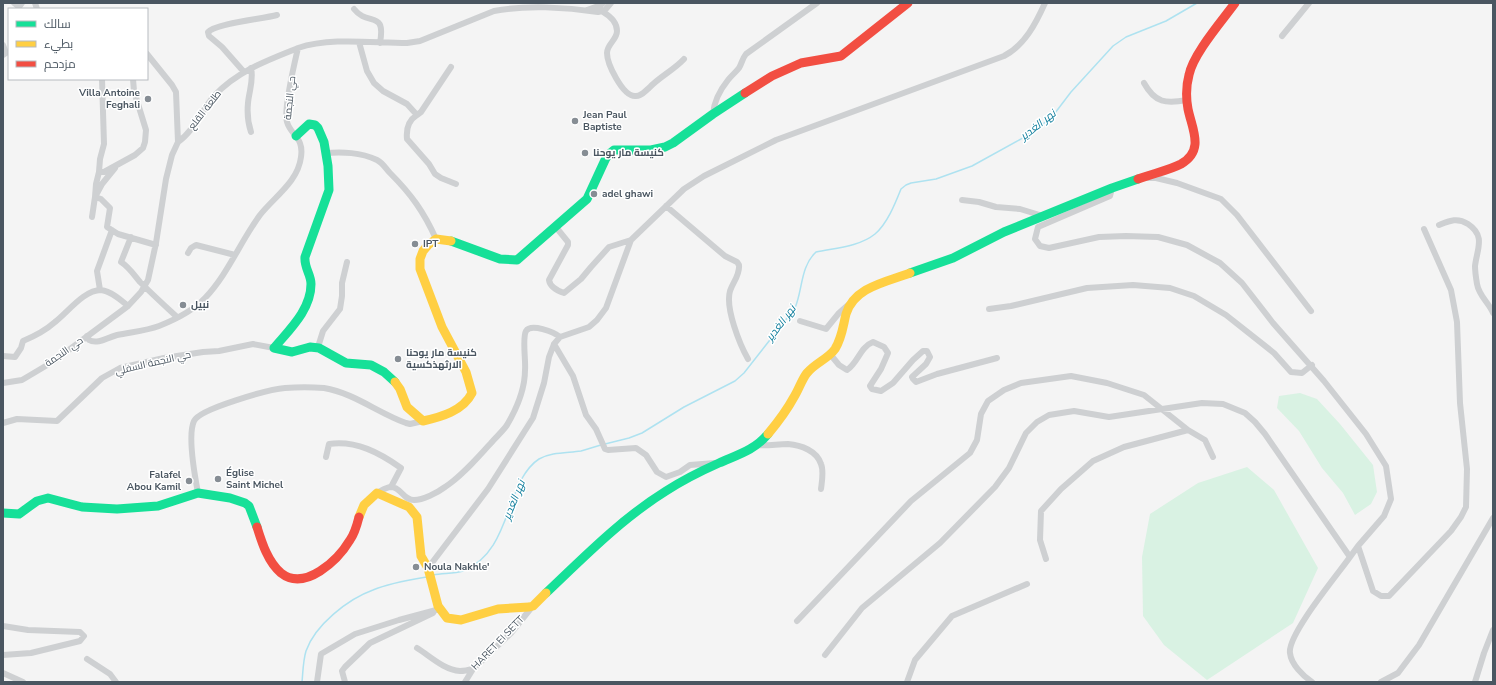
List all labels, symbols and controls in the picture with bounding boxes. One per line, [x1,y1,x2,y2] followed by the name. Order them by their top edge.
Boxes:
[8,8,148,80] legend
[44,16,71,32] text: سالك
[44,36,73,54] text: بطيء
[44,56,76,72] text: مزدحم
[281,75,299,121] street label: حي النجمة
[78,86,141,112] place label: Villa Antoine Feghali
[185,87,225,133] street label: طلعة القلع
[143,94,153,104] marker: Villa Antoine Feghali
[1015,106,1060,145] water label: نهر الغدير
[582,108,628,134] place label: Jean Paul Baptiste
[570,116,580,126] marker: Jean Paul Baptiste
[593,146,664,160] place label: كنيسة مار يوحنا
[580,148,590,158] marker: كنيسة مار يوحنا
[602,187,653,201] place label: adel ghawi
[589,189,599,199] marker: adel ghawi
[423,237,439,251] place label: IPT
[410,239,420,249] marker: IPT
[191,298,209,312] place label: نبيل
[178,300,188,310] marker: نبيل
[761,301,800,346] water label: نهر الغدير
[42,334,86,370] street label: حي النجمة
[406,346,477,372] place label: كنيسة مار يوحنا الارثهذكسية
[114,347,192,379] street label: حي النجمة السفلي
[393,354,403,364] marker: كنيسة مار يوحنا الارثهذكسية
[226,466,284,492] place label: Église Saint Michel
[127,468,182,494] place label: Falafel Abou Kamil
[213,474,223,484] marker: Église Saint Michel
[184,476,194,486] marker: Falafel Abou Kamil
[499,477,529,524] water label: نهر الغدير
[424,560,490,574] place label: Noula Nakhle'
[411,562,421,572] marker: Noula Nakhle'
[468,613,528,673] street label: HARET EI SETT

